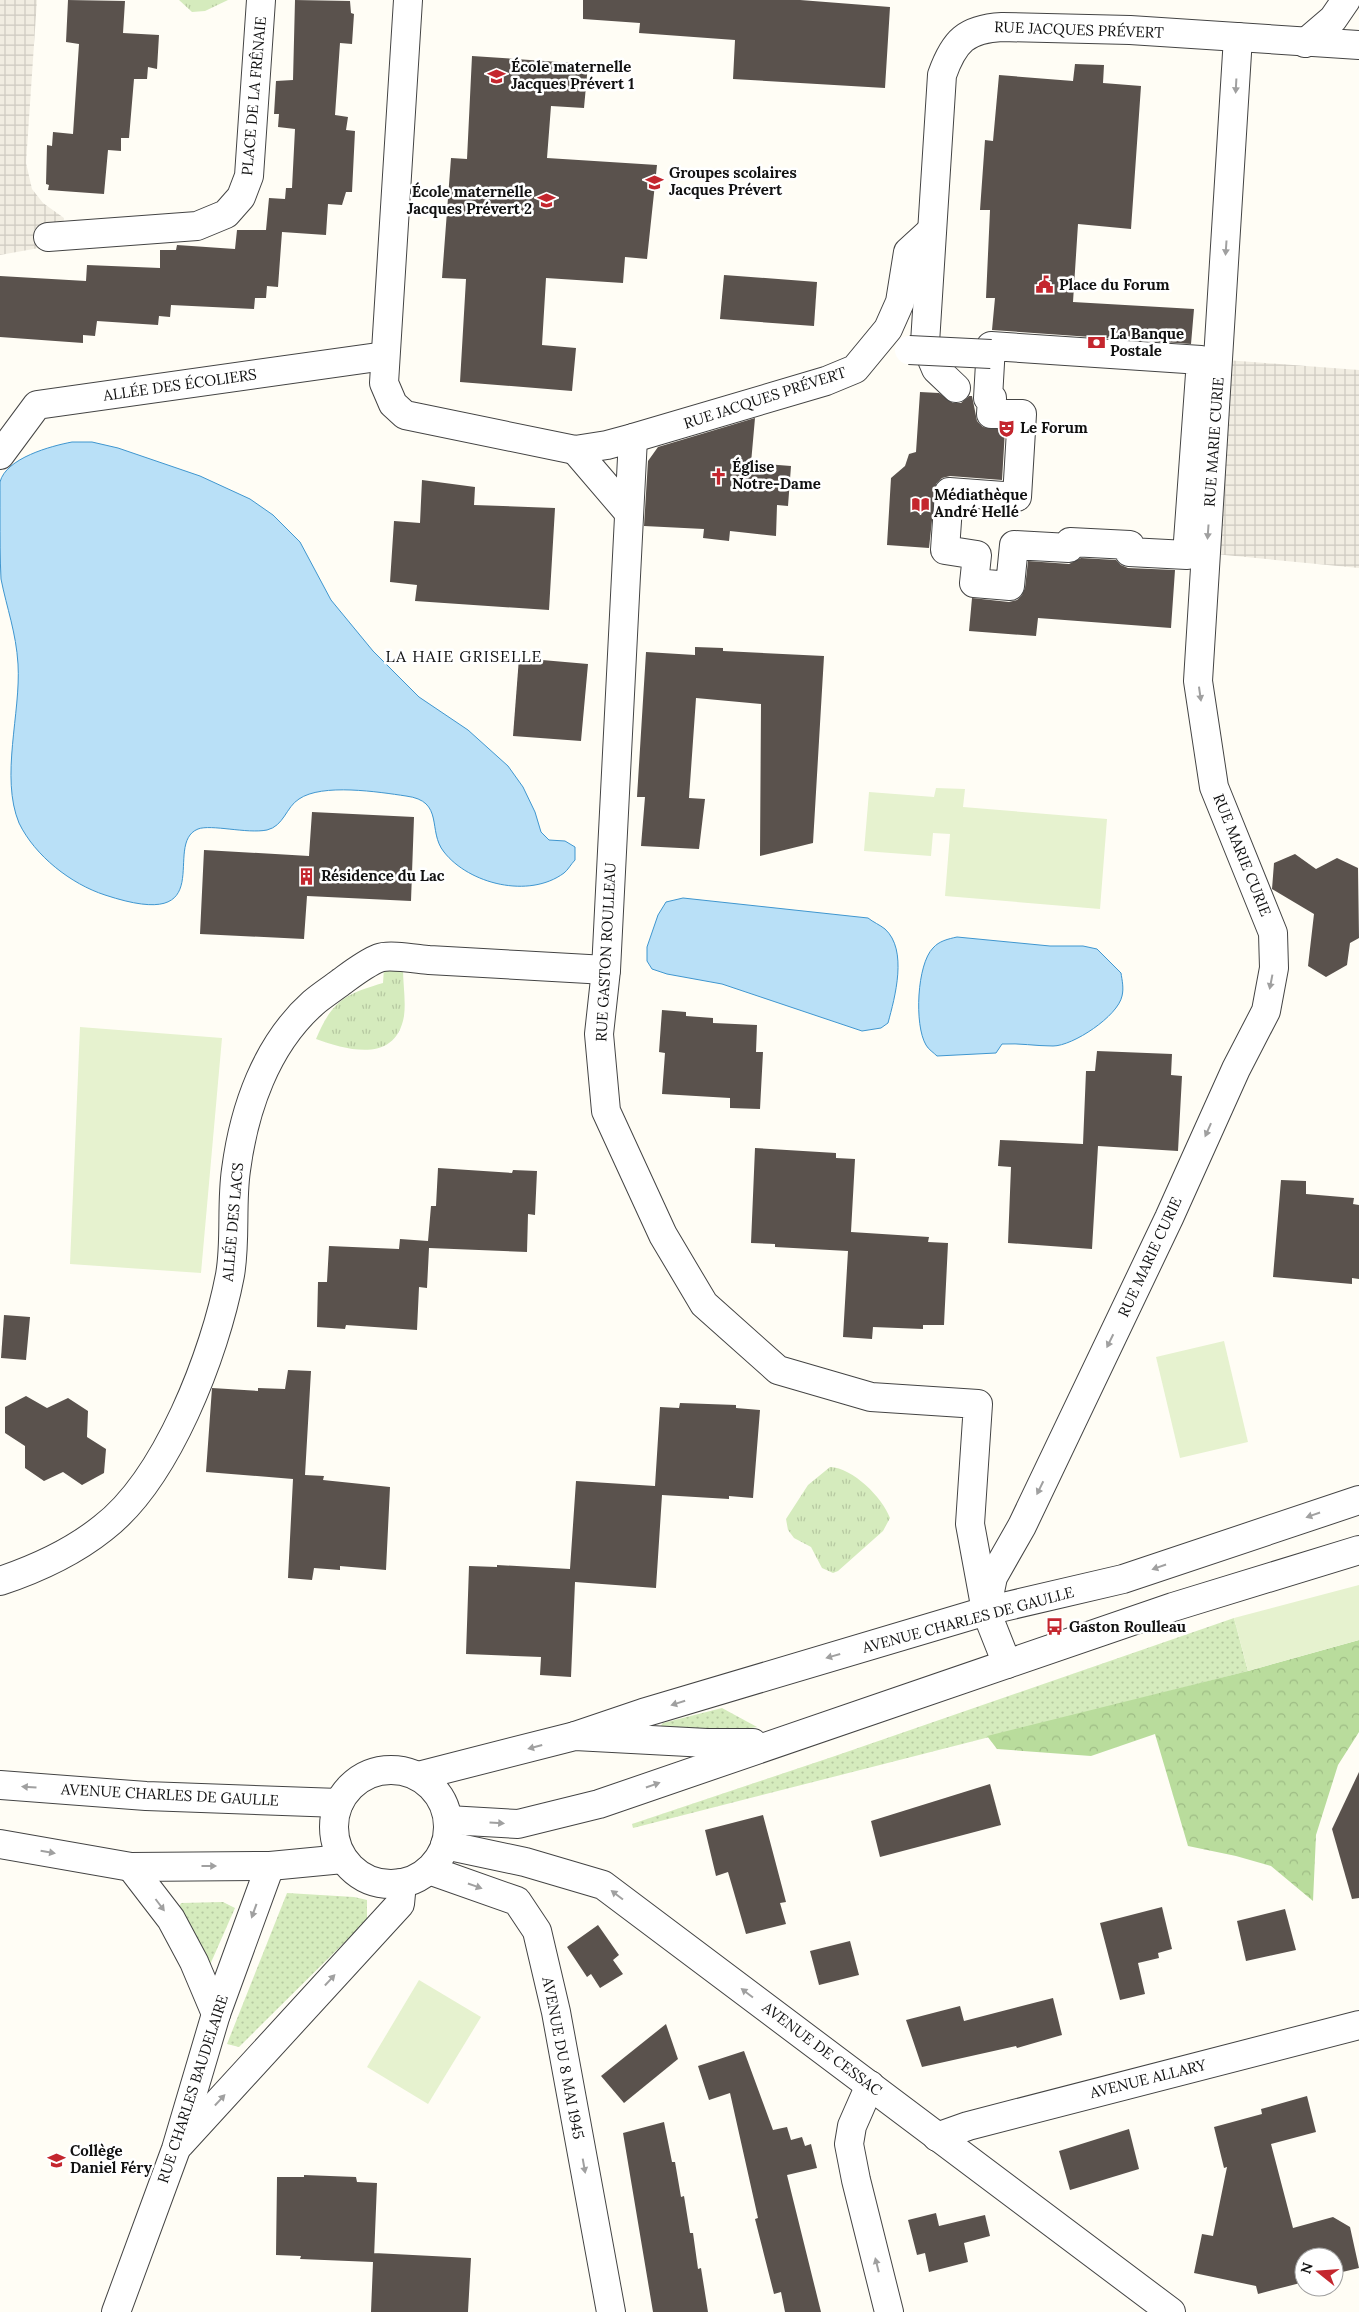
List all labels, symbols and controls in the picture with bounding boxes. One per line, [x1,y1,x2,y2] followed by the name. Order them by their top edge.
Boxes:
[237,16,270,176] street label: PLACE DE LA FRÊNAIE
[994,17,1165,42] street label: RUE JACQUES PRÉVERT
[511,57,634,93] place label: École maternelle Jacques Prévert 1
[487,66,507,86] school or university icon: École maternelle Jacques Prévert 1
[1231,78,1239,94] one-way arrow
[669,163,797,199] place label: Groupes scolaires Jacques Prévert
[645,172,665,192] school or university icon: Groupes scolaires Jacques Prévert
[407,182,532,218] place label: École maternelle Jacques Prévert 2
[536,191,556,211] school or university icon: École maternelle Jacques Prévert 2
[1221,240,1229,256] one-way arrow
[1035,275,1055,295] public building icon: Place du Forum
[1059,275,1170,294] place label: Place du Forum
[1110,324,1184,360] place label: La Banque Postale
[1086,333,1106,353] bank icon: La Banque Postale
[681,362,849,433] street label: RUE JACQUES PRÉVERT
[101,364,258,405] street label: ALLÉE DES ÉCOLIERS
[1199,376,1228,508] street label: RUE MARIE CURIE
[996,418,1016,438] theatre icon: Le Forum
[1020,418,1088,437] place label: Le Forum
[732,457,821,493] place label: Église Notre-Dame
[708,466,728,486] church icon: Église Notre-Dame
[934,485,1027,521] place label: Médiathèque André Hellé
[910,494,930,514] library icon: Médiathèque André Hellé
[1203,525,1211,541] one-way arrow
[386,646,542,666] district label: LA HAIE GRISELLE
[1196,687,1204,703] one-way arrow
[1209,791,1276,919] street label: RUE MARIE CURIE
[591,862,620,1042] street label: RUE GASTON ROULLEAU
[297,866,317,886] building icon: Résidence du Lac
[321,866,445,885] place label: Résidence du Lac
[1267,974,1275,990] one-way arrow
[1204,1123,1212,1137] one-way arrow
[218,1162,247,1283] street label: ALLÉE DES LACS
[1113,1194,1186,1320] street label: RUE MARIE CURIE
[1106,1334,1114,1348] one-way arrow
[1036,1481,1044,1495] one-way arrow
[1305,1512,1320,1520] one-way arrow
[1151,1564,1166,1571] one-way arrow
[859,1582,1076,1657] street label: AVENUE CHARLES DE GAULLE
[1045,1617,1065,1637] bus stop icon: Gaston Roulleau
[1069,1617,1186,1636] place label: Gaston Roulleau
[826,1653,841,1661] one-way arrow
[670,1700,685,1707] one-way arrow
[527,1743,542,1751] one-way arrow
[60,1779,279,1810] street label: AVENUE CHARLES DE GAULLE
[646,1781,661,1788] one-way arrow
[20,1783,36,1791] one-way arrow
[489,1819,505,1827] one-way arrow
[40,1849,56,1857] one-way arrow
[202,1862,218,1870] one-way arrow
[468,1883,483,1891] one-way arrow
[610,1890,624,1900] one-way arrow
[155,1898,165,1912] one-way arrow
[250,1904,257,1919] one-way arrow
[538,1974,589,2141] street label: AVENUE DU 8 MAI 1945
[324,1975,336,1987] one-way arrow
[740,1988,754,1998] one-way arrow
[153,1992,232,2185] street label: RUE CHARLES BAUDELAIRE
[758,1997,886,2100] street label: AVENUE DE CESSAC
[1087,2055,1208,2102] street label: AVENUE ALLARY
[215,2093,226,2106] one-way arrow
[70,2141,153,2177] place label: Collège Daniel Féry
[46,2150,66,2170] school or university icon: Collège Daniel Féry
[581,2158,589,2174] one-way arrow
[1294,2247,1344,2297] north arrow
[873,2257,881,2272] one-way arrow
[1296,2260,1317,2276] text: N

